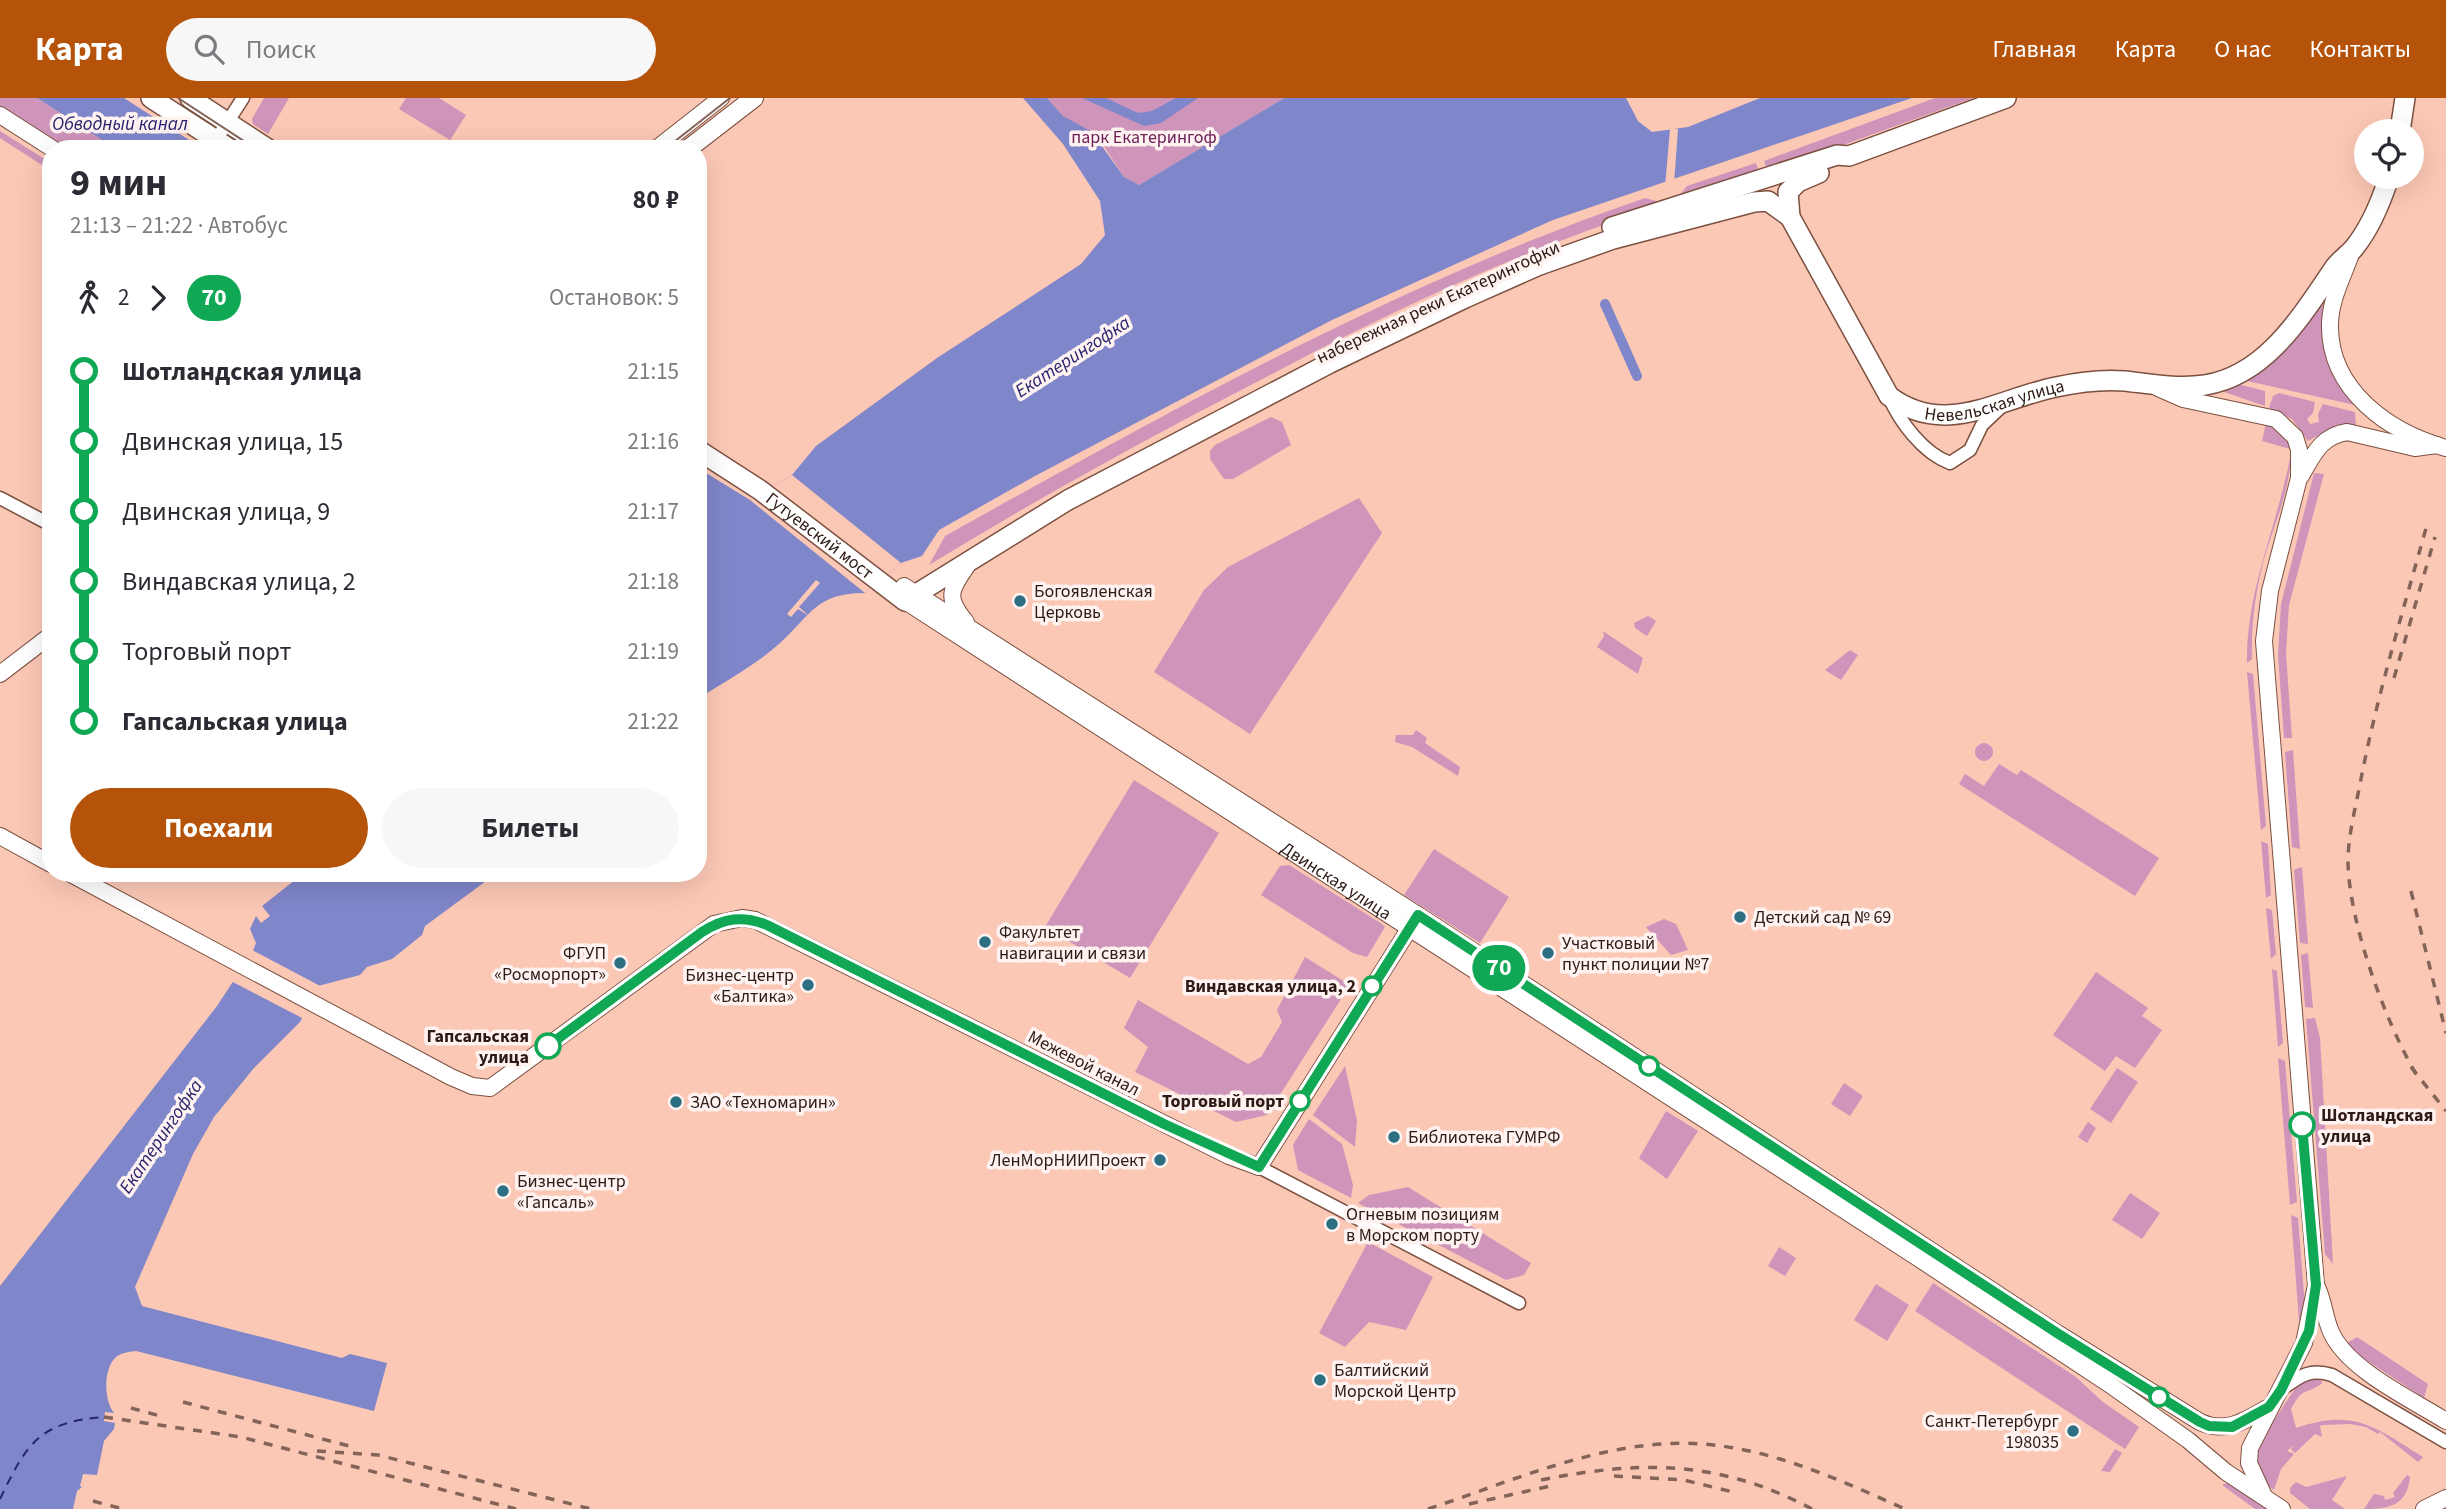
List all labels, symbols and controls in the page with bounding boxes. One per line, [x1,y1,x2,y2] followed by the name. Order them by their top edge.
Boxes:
[166,18,656,81] search box
[35,26,124,73] text: Карта
[190,30,228,68] icon: search
[246,31,316,68] text: Поиск
[1992,32,2077,67] text: Главная
[2115,32,2176,67] text: Карта
[2214,32,2271,67] text: О нас
[2309,32,2411,67] text: Контакты
[52,111,188,138] water label: Обводный канал
[2354,119,2424,189] map controls
[2354,119,2424,189] button: locate
[1071,125,1217,150] park label: парк Екатерингоф
[70,156,167,210] text: 9 мин
[633,181,679,218] text: 80 ₽
[70,209,288,242] text: 21:13 – 21:22 · Автобус
[1312,235,1564,370] street label: набережная реки Екатерингофки
[70,279,108,317] icon: walk
[139,279,177,317] icon: forward
[201,280,227,315] text: 70
[118,281,129,314] text: 2
[549,281,679,314] text: Остановок: 5
[1010,310,1136,405] water label: Екатерингофка
[122,353,362,390] text: Шотландская улица
[628,355,679,388] text: 21:15
[1923,374,2066,428] street label: Невельская улица
[122,423,343,460] text: Двинская улица, 15
[628,425,679,458] text: 21:16
[760,487,879,586] street label: Гутуевский мост
[122,493,330,530] text: Двинская улица, 9
[628,495,679,528] text: 21:17
[122,563,356,600] text: Виндавская улица, 2
[628,565,679,598] text: 21:18
[1034,579,1153,625] place label: Богоявленская Церковь
[1012,593,1028,609] marker: Богоявленская Церковь
[122,633,291,670] text: Торговый порт
[628,635,679,668] text: 21:19
[122,703,348,740] text: Гапсальская улица
[628,705,679,738] text: 21:22
[70,788,368,868] button: Поехали
[382,788,679,868] button: Билеты
[1276,836,1396,926] street label: Двинская улица
[1754,905,1891,930] place label: Детский сад № 69
[1732,909,1748,925] marker: Детский сад № 69
[999,920,1146,966] place label: Факультет навигации и связи
[1562,931,1709,977] place label: Участковый пункт полиции №7
[977,934,993,950] marker: Факультет навигации и связи
[494,941,606,987] place label: ФГУП «Росморпорт»
[1468,945,1530,991] line badge: 70
[1540,945,1556,961] marker: Участковый пункт полиции №7
[1486,950,1512,985] text: 70
[612,955,628,971] marker: ФГУП «Росморпорт»
[685,963,794,1009] place label: Бизнес-центр «Балтика»
[1185,974,1356,999] place label: Виндавская улица, 2
[1362,976,1382,996] marker: Виндавская улица, 2
[800,977,816,993] marker: Бизнес-центр «Балтика»
[427,1024,529,1070] place label: Гапсальская улица
[1024,1025,1144,1102] street label: Межевой канал
[535,1033,561,1059] marker: Гапсальская улица
[1639,1056,1659,1076] unlabelled marker
[113,1074,209,1199] water label: Екатерингофка
[1162,1089,1284,1114] place label: Торговый порт
[690,1090,836,1115] place label: ЗАО «Техномарин»
[1290,1091,1310,1111] marker: Торговый порт
[668,1094,684,1110] marker: ЗАО «Техномарин»
[2321,1103,2433,1149] place label: Шотландская улица
[2289,1112,2315,1138] marker: Шотландская улица
[1408,1125,1560,1150] place label: Библиотека ГУМРФ
[1386,1129,1402,1145] marker: Библиотека ГУМРФ
[990,1148,1146,1173] place label: ЛенМорНИИПроект
[1152,1152,1168,1168] marker: ЛенМорНИИПроект
[517,1169,626,1215] place label: Бизнес-центр «Гапсаль»
[495,1183,511,1199] marker: Бизнес-центр «Гапсаль»
[1346,1202,1499,1248] place label: Огневым позициям в Морском порту
[1324,1216,1340,1232] marker: Огневым позициям в Морском порту
[1334,1358,1456,1404] place label: Балтийский Морской Центр
[1312,1372,1328,1388] marker: Балтийский Морской Центр
[2149,1387,2169,1407] unlabelled marker
[1925,1409,2059,1455] place label: Санкт-Петербург 198035
[2065,1423,2081,1439] marker: Санкт-Петербург 198035

